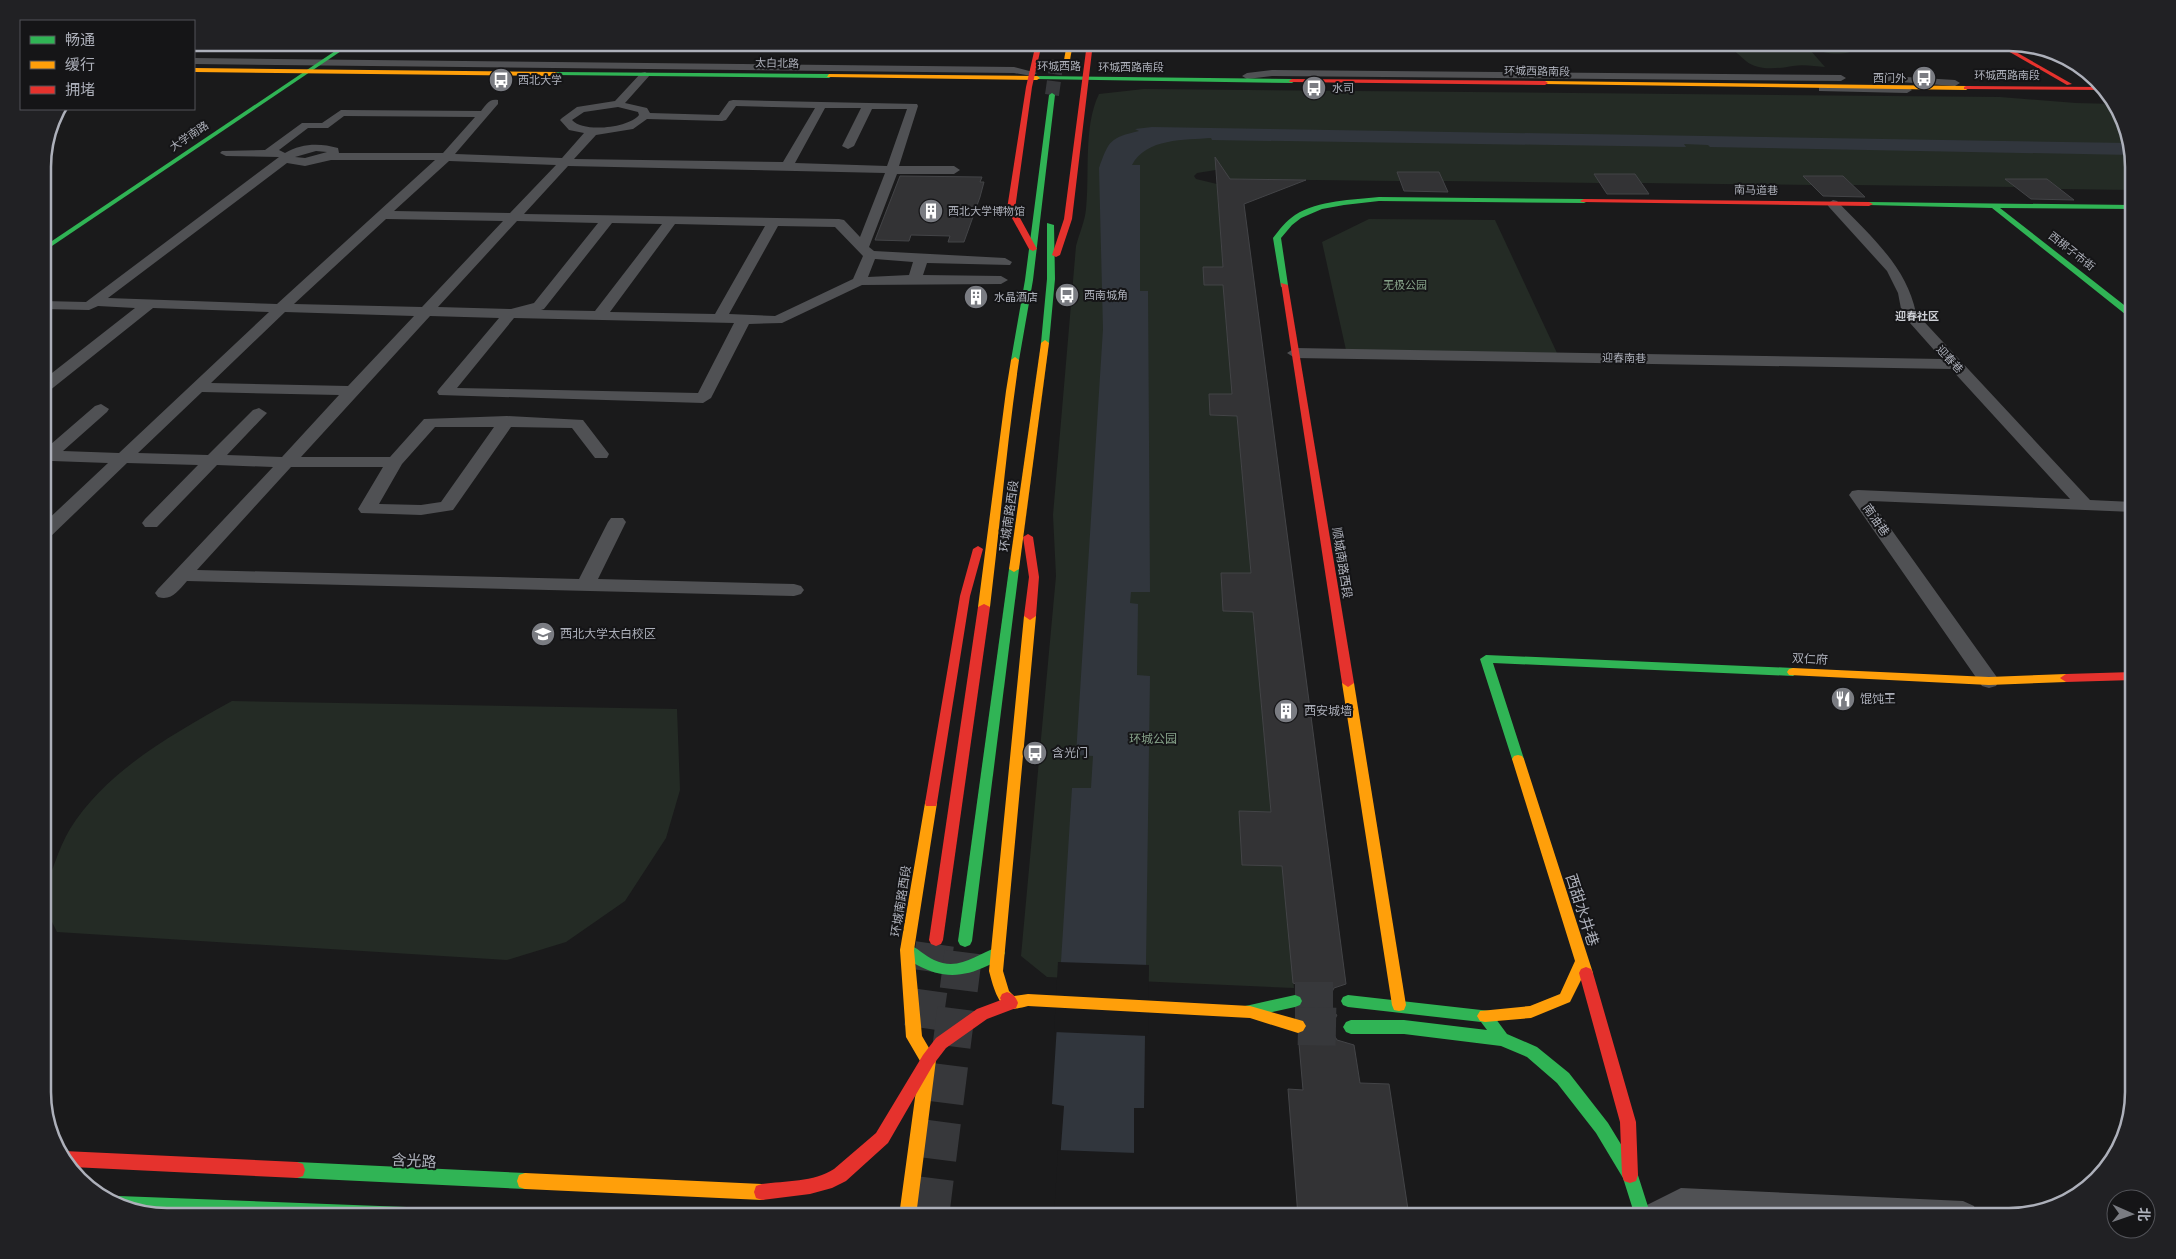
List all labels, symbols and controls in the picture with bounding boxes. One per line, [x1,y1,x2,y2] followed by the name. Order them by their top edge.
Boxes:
[20,20,195,110] legend
[65,31,95,48] text: 畅通
[65,56,95,73] text: 缓行
[755,57,799,69] street label: 太白北路
[1037,60,1081,72] street label: 环城西路
[1098,61,1164,73] street label: 环城西路南段
[1504,64,1570,78] street label: 环城西路南段
[1911,65,1937,91] bus stop icon: 西门外
[488,67,514,93] bus stop icon: 西北大学
[1974,69,2040,81] street label: 环城西路南段
[1873,72,1906,84] place label: 西门外
[518,74,562,86] place label: 西北大学
[1301,75,1327,101] bus stop icon: 水司
[65,81,95,98] text: 拥堵
[1332,82,1354,94] place label: 水司
[167,119,211,153] street label: 大学南路
[1734,184,1778,196] street label: 南马道巷
[918,198,944,224] building icon: 西北大学博物馆
[948,205,1025,217] place label: 西北大学博物馆
[2047,229,2097,273] street label: 西梆子市街
[1383,279,1427,291] park label: 无极公园
[1054,282,1080,308] bus stop icon: 西南城角
[963,284,989,310] building icon: 水晶酒店
[1084,289,1128,301] place label: 西南城角
[994,291,1038,303] place label: 水晶酒店
[1895,310,1939,322] district label: 迎春社区
[1934,343,1966,375] street label: 迎春巷
[1602,352,1646,364] street label: 迎春南巷
[997,479,1021,553] street label: 环城南路西段
[1860,501,1892,539] street label: 南油巷
[1329,526,1355,600] street label: 顺城南路西段
[530,621,556,647] school or university icon: 西北大学太白校区
[560,627,656,641] place label: 西北大学太白校区
[1792,651,1828,667] street label: 双仁府
[1830,686,1856,712] restaurant icon: 馄饨王
[1860,692,1896,706] place label: 馄饨王
[1273,698,1299,724] building icon: 西安城墙
[1304,704,1352,718] place label: 西安城墙
[1129,732,1177,746] park label: 环城公园
[1022,740,1048,766] bus stop icon: 含光门
[1052,746,1088,760] place label: 含光门
[888,864,914,938] street label: 环城南路西段
[1563,872,1602,948] street label: 西甜水井巷
[391,1151,437,1170] street label: 含光路
[2106,1189,2156,1239] north arrow
[2136,1207,2152,1222] text: 北

